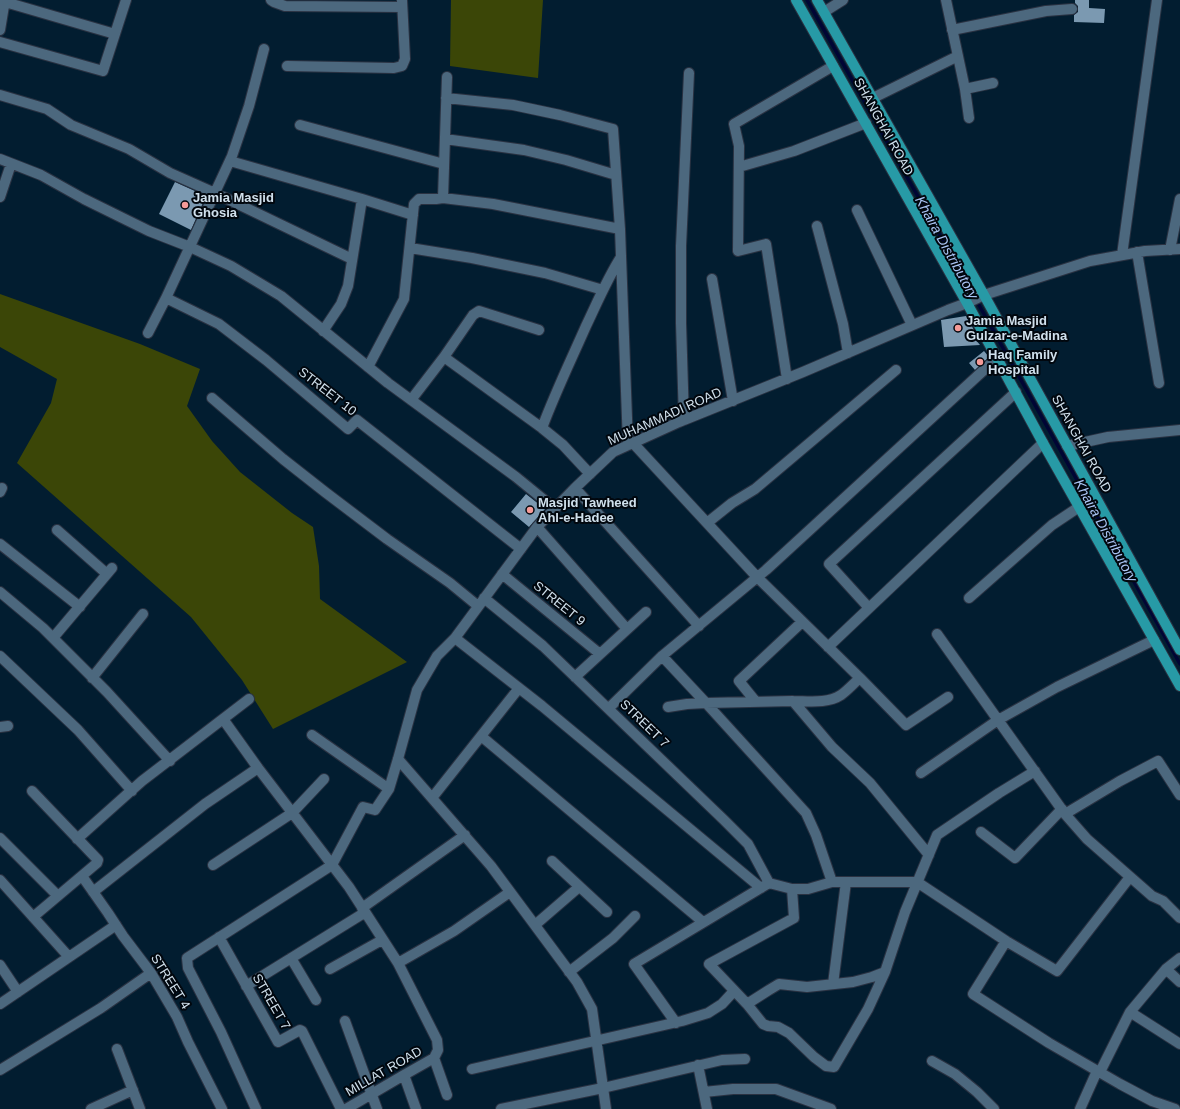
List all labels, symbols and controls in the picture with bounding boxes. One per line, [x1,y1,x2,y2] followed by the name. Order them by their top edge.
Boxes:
[850,76,916,178] street label: SHANGHAI ROAD
[193,190,274,221] place label: Jamia Masjid Ghosia
[911,194,981,302] water label: Khaira Distributory
[180,200,190,210] marker: Jamia Masjid Ghosia
[966,313,1067,344] place label: Jamia Masjid Gulzar-e-Madina
[953,323,963,333] marker: Jamia Masjid Gulzar-e-Madina
[988,347,1057,378] place label: Haq Family Hospital
[975,357,985,367] marker: Haq Family Hospital
[295,365,359,419] street label: STREET 10
[606,385,724,449] street label: MUHAMMADI ROAD
[1048,393,1114,495] street label: SHANGHAI ROAD
[1070,477,1140,585] water label: Khaira Distributory
[538,495,637,526] place label: Masjid Tawheed Ahl-e-Hadee
[525,505,535,515] marker: Masjid Tawheed Ahl-e-Hadee
[530,578,588,630] street label: STREET 9
[616,697,672,751] street label: STREET 7
[147,952,193,1012] street label: STREET 4
[249,971,293,1033] street label: STREET 7
[343,1044,425,1100] street label: MILLAT ROAD

